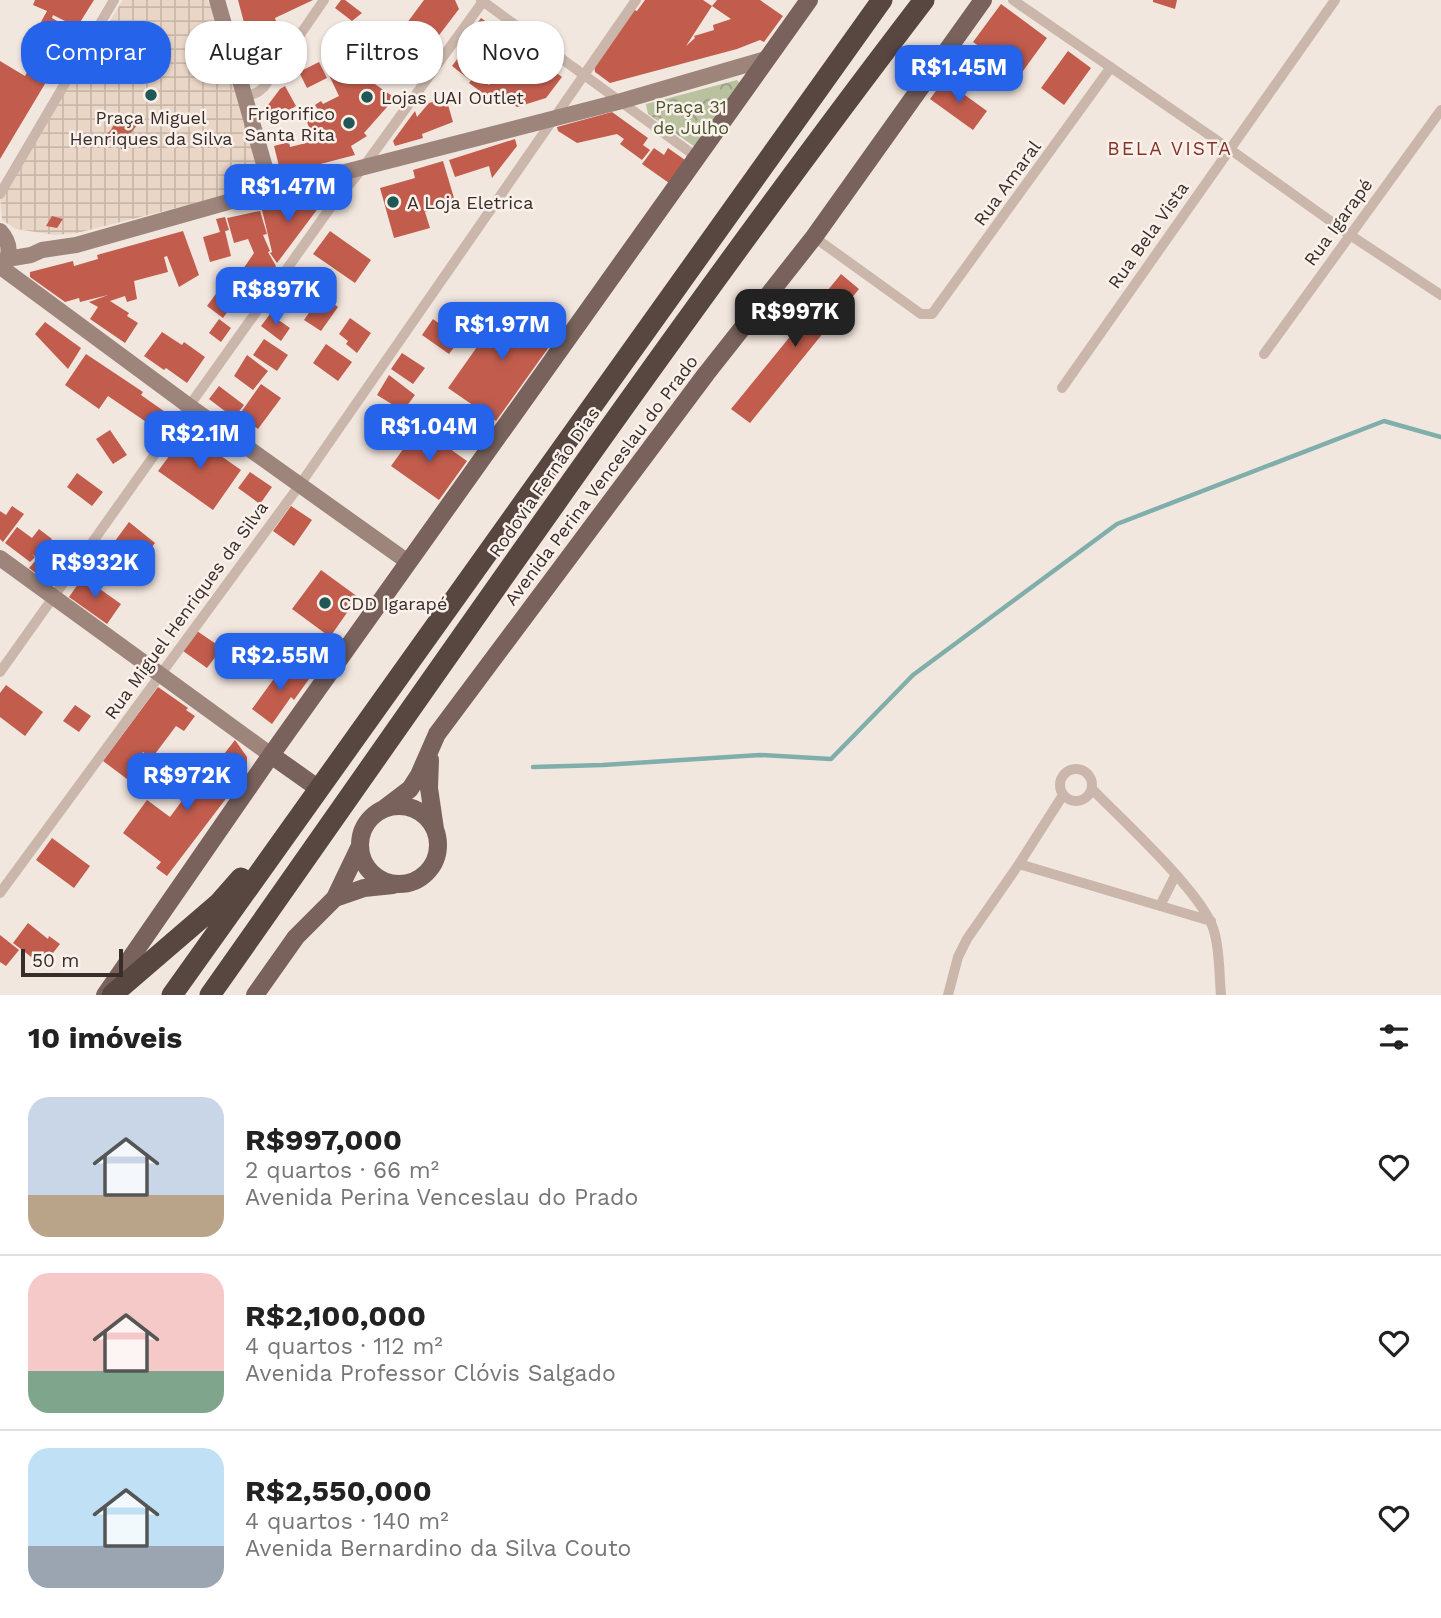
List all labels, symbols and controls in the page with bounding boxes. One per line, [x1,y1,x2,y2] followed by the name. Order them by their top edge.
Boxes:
[21,21,171,84] chip: Comprar
[185,21,307,84] chip: Alugar
[321,21,443,84] chip: Filtros
[457,21,564,84] chip: Novo
[894,46,1024,105] pin: R$1.45M
[911,54,1007,81] text: R$1.45M
[143,87,159,103] marker: Praça Miguel Henriques da Silva
[381,87,524,108] place label: Lojas UAI Outlet
[359,89,375,105] marker: Lojas UAI Outlet
[653,96,729,138] park label: Praça 31 de Julho
[245,103,335,145] place label: Frigorifico Santa Rita
[69,107,233,149] place label: Praça Miguel Henriques da Silva
[341,115,357,131] marker: Frigorifico Santa Rita
[969,136,1045,230] street label: Rua Amaral
[1107,137,1233,160] district label: BELA VISTA
[223,164,353,224] pin: R$1.47M
[240,173,336,200] text: R$1.47M
[1299,174,1377,270] street label: Rua Igarapé
[1103,178,1193,292] street label: Rua Bela Vista
[407,192,533,213] place label: A Loja Eletrica
[385,194,401,210] marker: A Loja Eletrica
[219,268,333,327] pin: R$897K
[232,276,320,303] text: R$897K
[738,290,852,349] pin: R$997K
[751,298,839,325] text: R$997K
[437,302,567,362] pin: R$1.97M
[454,311,550,338] text: R$1.97M
[500,351,702,609] street label: Avenida Perina Venceslau do Prado
[484,403,604,561] street label: Rodovia Fernão Dias
[364,405,494,464] pin: R$1.04M
[143,412,257,471] pin: R$2.1M
[380,413,478,440] text: R$1.04M
[160,420,240,447] text: R$2.1M
[100,497,272,723] street label: Rua Miguel Henriques da Silva
[38,540,152,600] pin: R$932K
[51,549,139,576] text: R$932K
[339,593,447,614] place label: CDD Igarapé
[317,595,333,611] marker: CDD Igarapé
[215,634,345,693] pin: R$2.55M
[231,642,329,669] text: R$2.55M
[130,754,244,813] pin: R$972K
[143,762,231,789] text: R$972K
[21,946,122,978] scale bar
[32,949,79,972] text: 50 m
[1375,1018,1413,1056] icon: filters
[28,1020,182,1055] text: 10 imóveis
[245,1122,402,1157] text: R$997,000
[84,1125,168,1209] icon: home
[1375,1148,1413,1186] icon: heart
[245,1157,439,1184] text: 2 quartos · 66 m²
[245,1184,638,1211] text: Avenida Perina Venceslau do Prado
[245,1298,426,1333] text: R$2,100,000
[84,1301,168,1385] icon: home
[1375,1324,1413,1362] icon: heart
[245,1333,443,1360] text: 4 quartos · 112 m²
[245,1360,616,1387] text: Avenida Professor Clóvis Salgado
[245,1473,432,1508] text: R$2,550,000
[84,1476,168,1560] icon: home
[1375,1499,1413,1537] icon: heart
[245,1508,449,1535] text: 4 quartos · 140 m²
[245,1535,631,1562] text: Avenida Bernardino da Silva Couto

